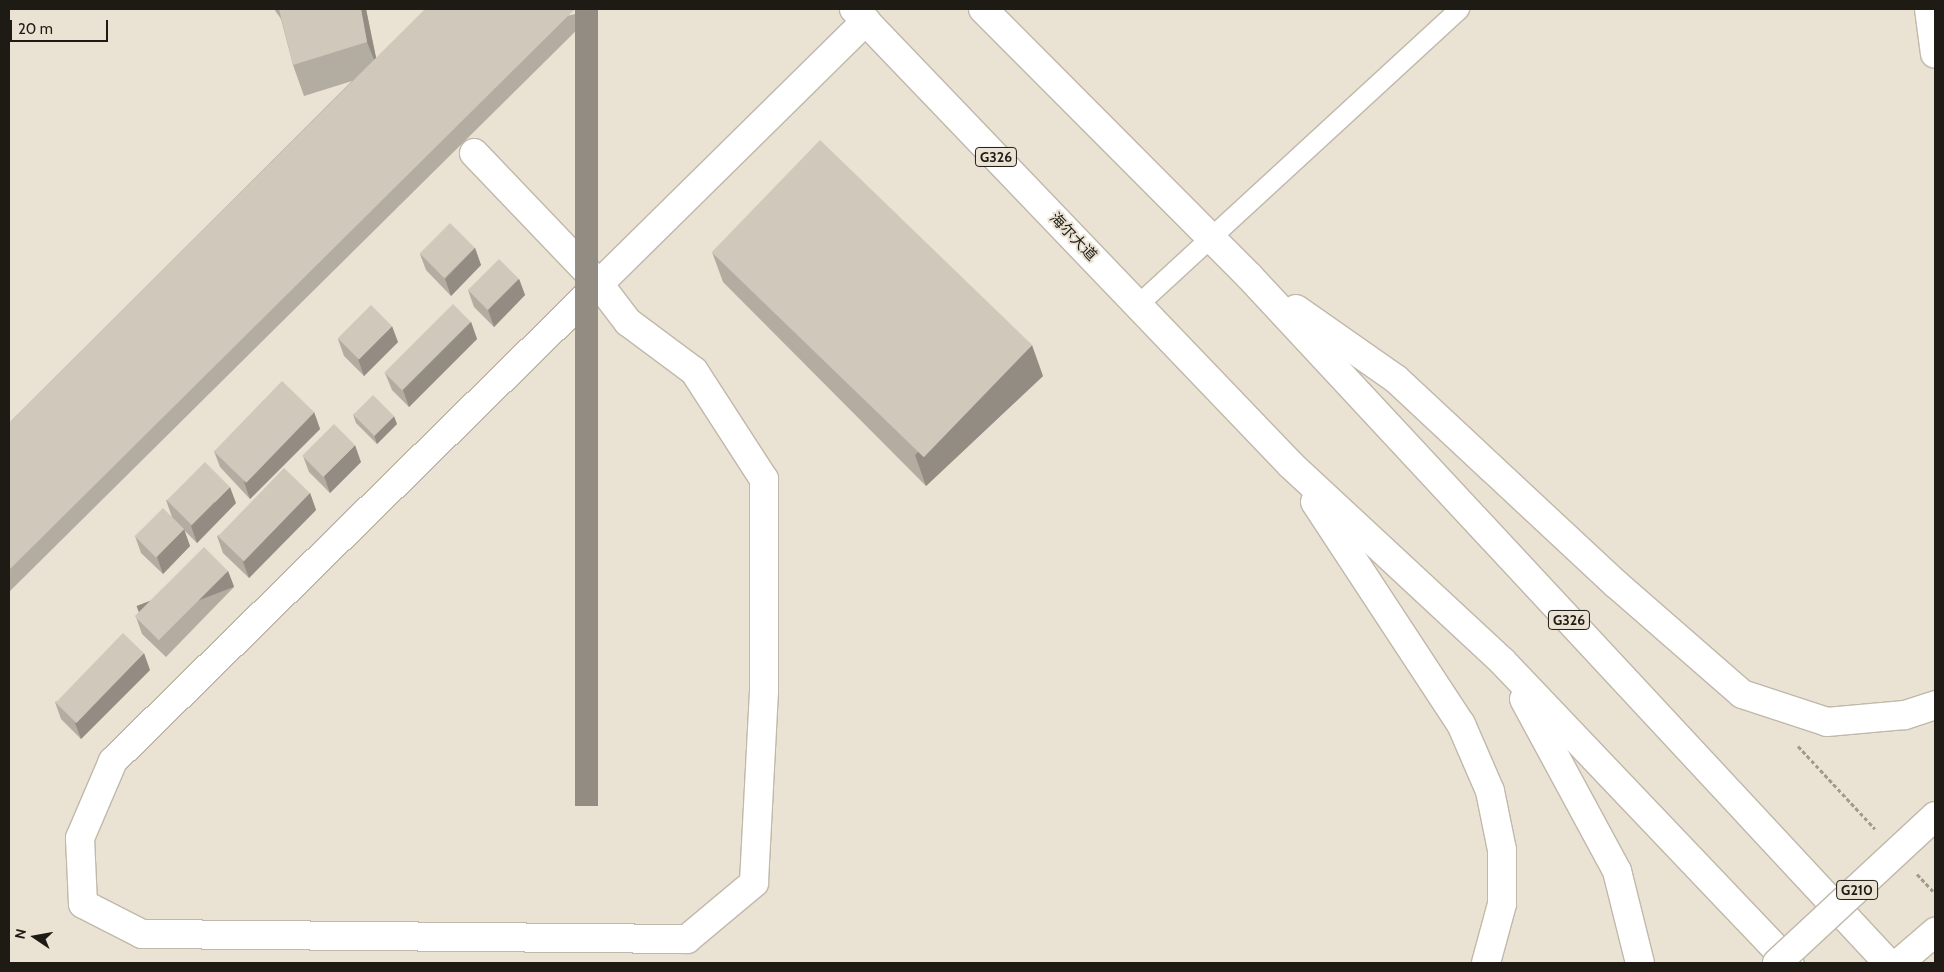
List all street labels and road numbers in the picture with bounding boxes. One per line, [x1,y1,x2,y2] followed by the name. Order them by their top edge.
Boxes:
[975,146,1017,168] road number: G326
[1046,209,1100,265] street label: 海尔大道
[1548,608,1590,632] road number: G326
[1836,878,1878,902] road number: G210

